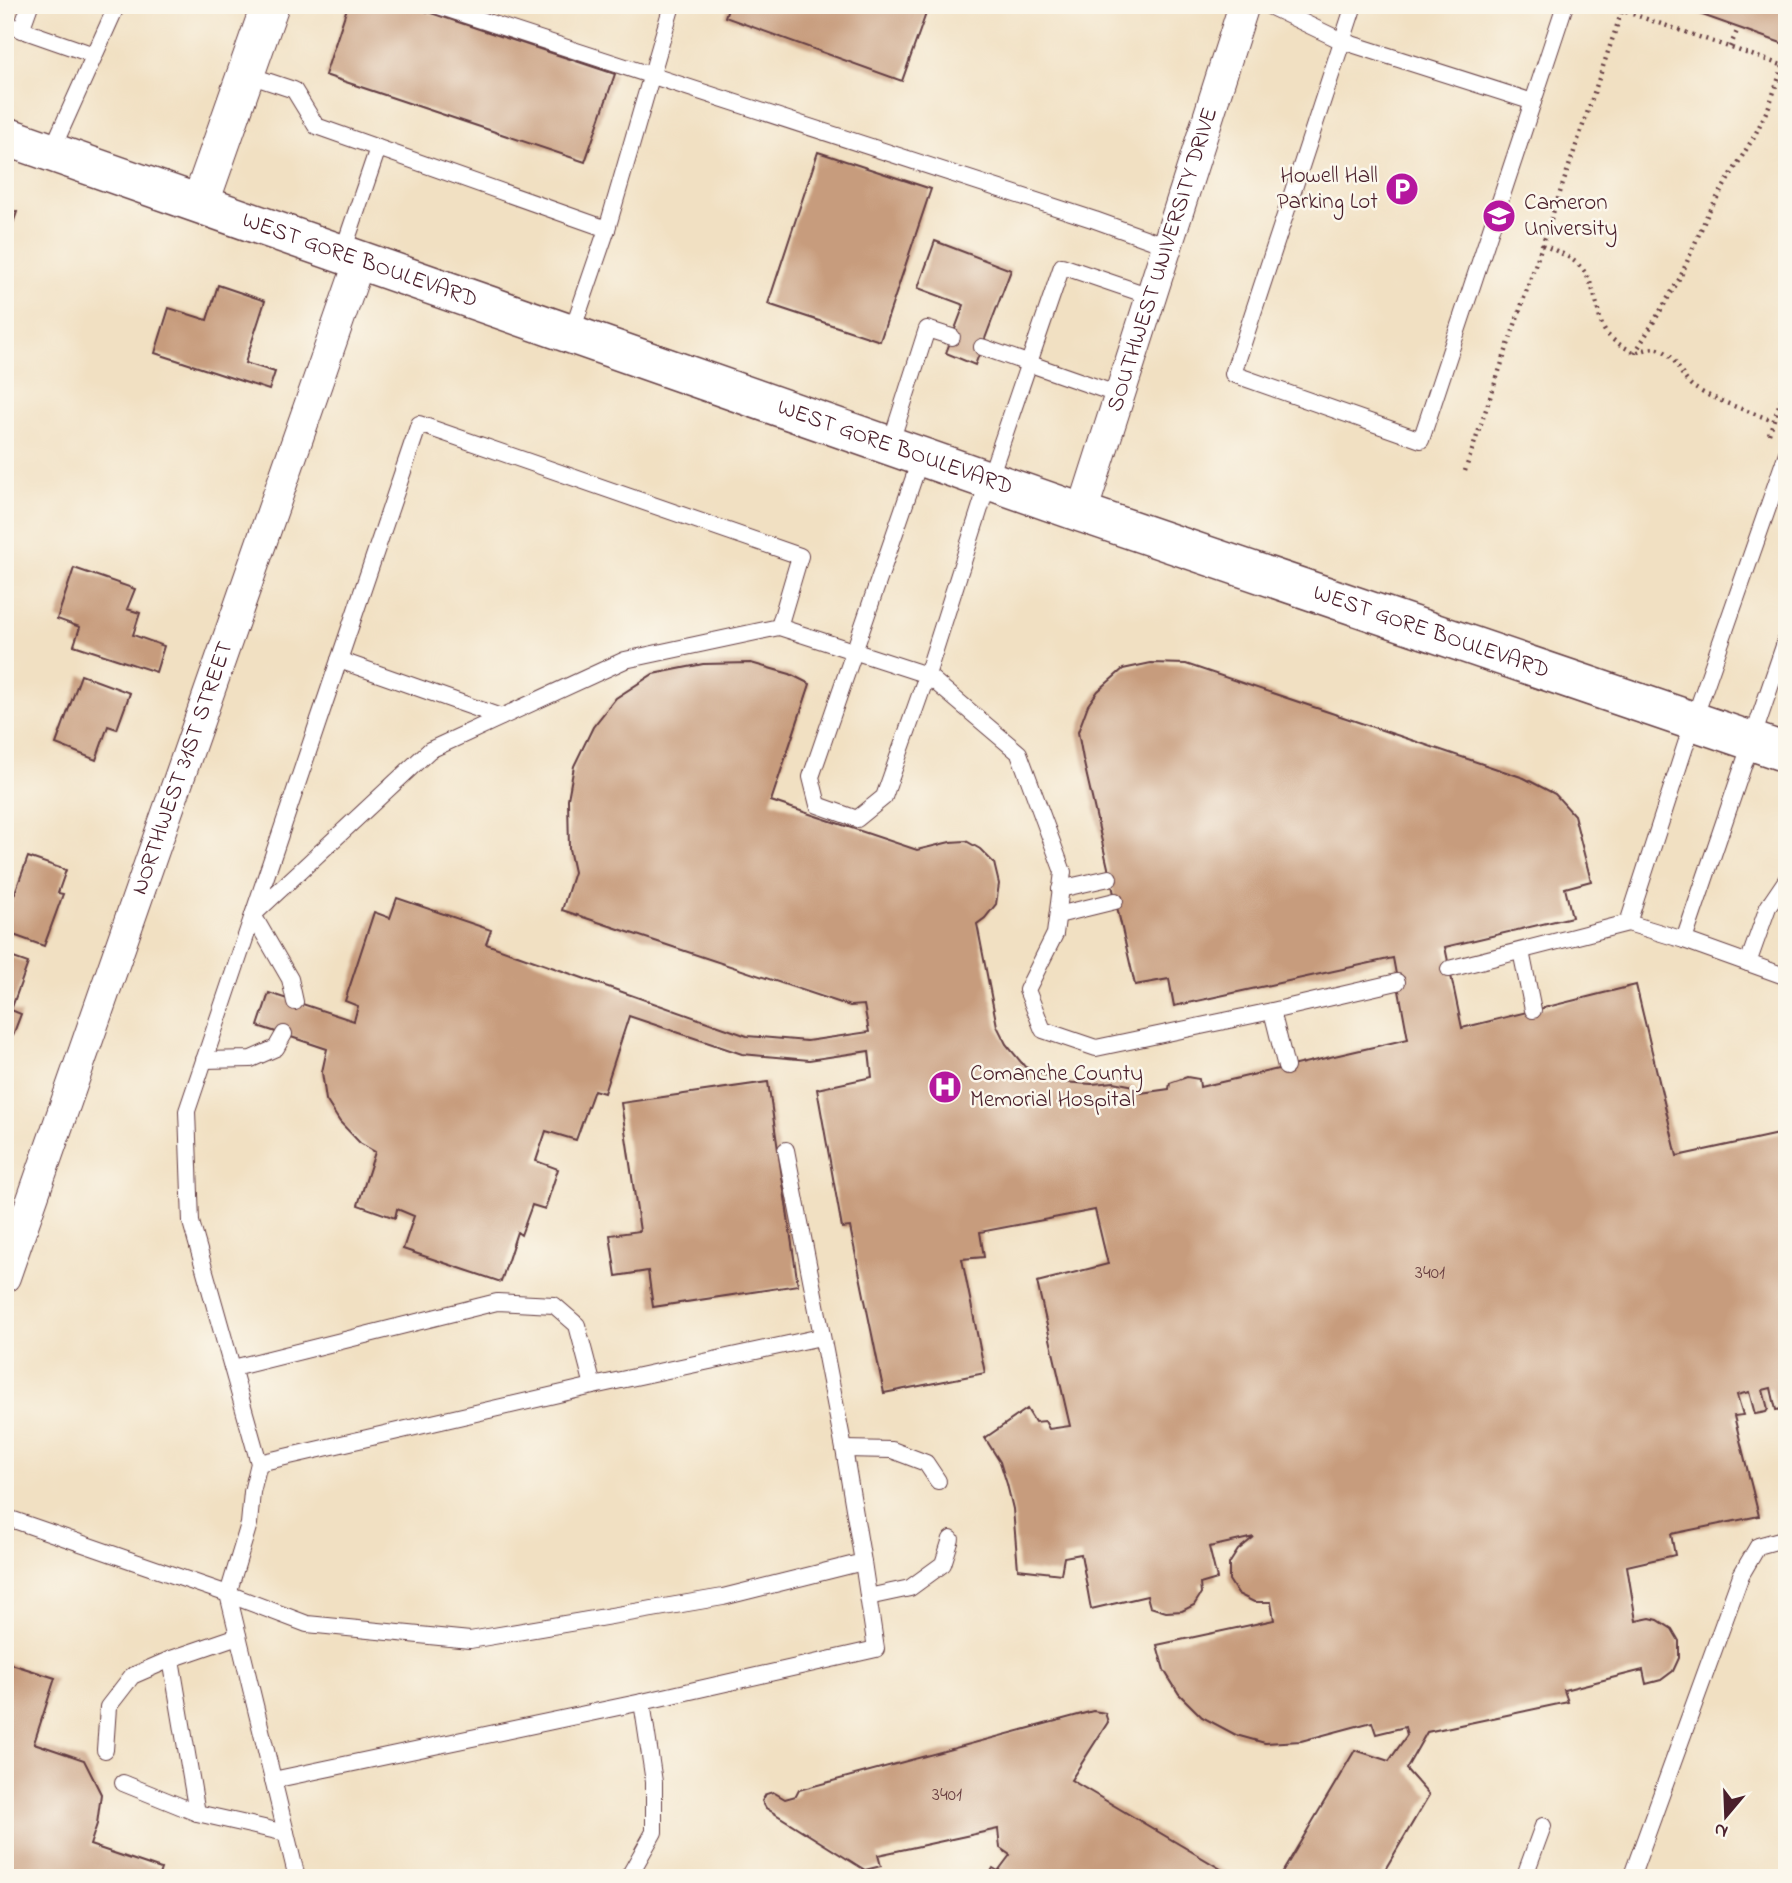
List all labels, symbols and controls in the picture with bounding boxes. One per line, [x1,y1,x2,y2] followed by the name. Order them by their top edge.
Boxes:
[1099,103,1227,416] street label: SOUTHWEST UNIVERSITY DRIVE
[1277,160,1378,220] place label: Howell Hall Parking Lot
[1383,170,1421,208] parking icon: Howell Hall Parking Lot
[1524,187,1617,248] place label: Cameron University
[1480,197,1518,235] school or university icon: Cameron University
[238,204,482,317] street label: WEST GORE BOULEVARD
[773,391,1017,504] street label: WEST GORE BOULEVARD
[1309,576,1554,687] street label: WEST GORE BOULEVARD
[123,637,242,899] street label: NORTHWEST 31ST STREET
[970,1058,1143,1117] place label: Comanche County Memorial Hospital
[926,1068,964,1106] hospital icon: Comanche County Memorial Hospital
[1415,1260,1445,1287] house number: 3401
[932,1782,962,1809] house number: 3401
[1690,1782,1760,1852] north arrow
[1711,1815,1732,1845] text: N

